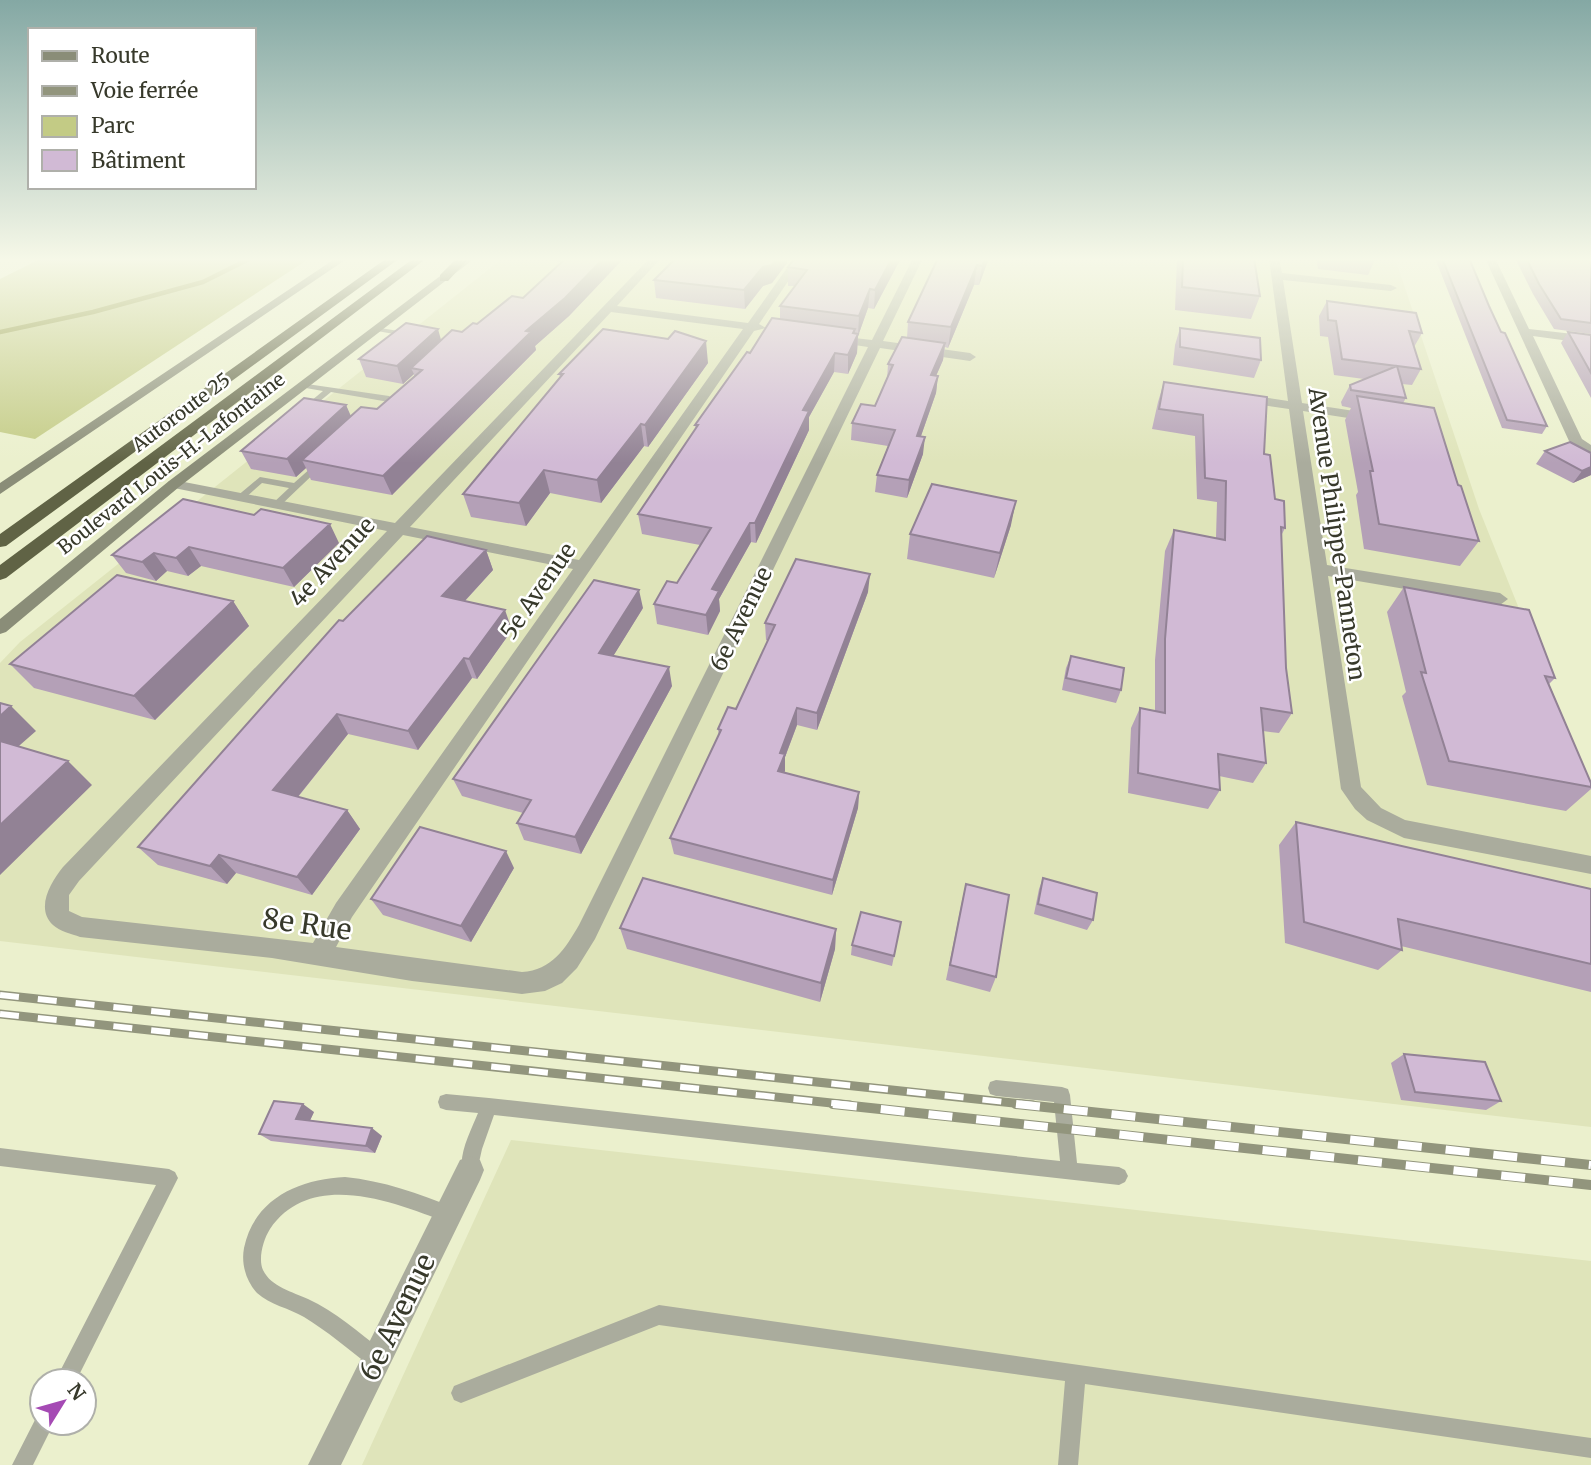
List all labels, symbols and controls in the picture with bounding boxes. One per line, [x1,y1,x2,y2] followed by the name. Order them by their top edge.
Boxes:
[28,28,256,189] legend
[91,42,149,69] text: Route
[90,77,198,104] text: Voie ferrée
[91,112,135,139] text: Parc
[91,147,185,174] text: Bâtiment
[53,367,289,559] street label: Boulevard Louis-H.-Lafontaine
[126,367,235,457] street label: Autoroute 25
[1302,385,1372,682] street label: Avenue Philippe-Panneton
[283,511,381,613] street label: 4e Avenue
[494,537,581,645] street label: 5e Avenue
[703,562,778,676] street label: 6e Avenue
[260,900,354,948] street label: 8e Rue
[351,1248,443,1386] street label: 6e Avenue
[28,1367,98,1437] north arrow
[62,1379,91,1405] text: N

